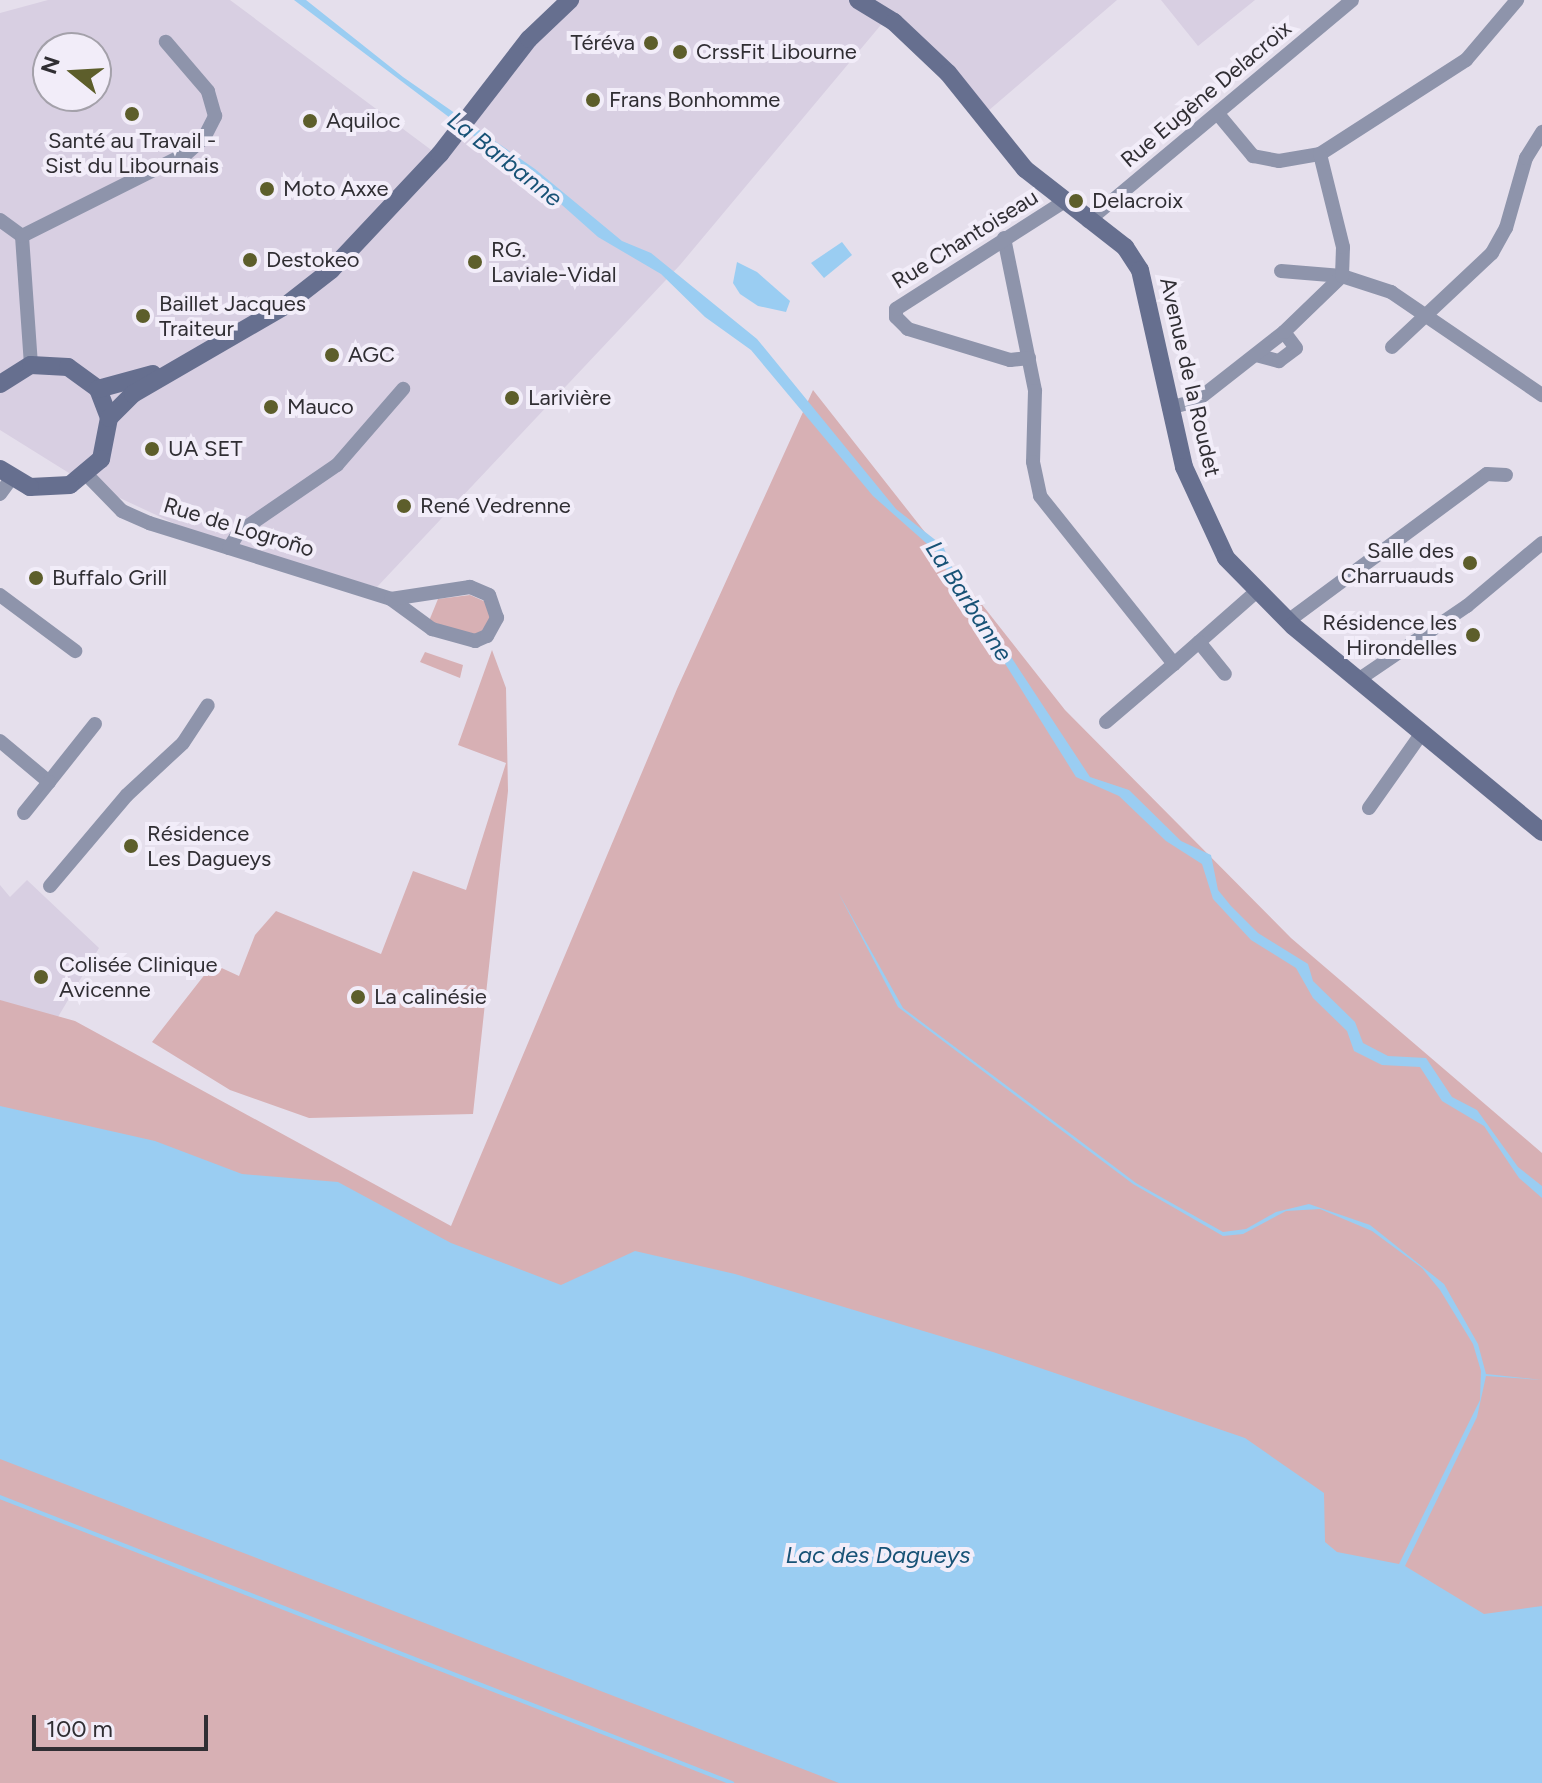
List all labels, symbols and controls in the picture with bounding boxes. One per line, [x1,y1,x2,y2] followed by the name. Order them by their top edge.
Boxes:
[1115,15,1297,173] street label: Rue Eugène Delacroix
[571,30,635,56] place label: Téréva
[32,32,112,112] north arrow
[642,34,660,52] marker: Téréva
[696,39,857,65] place label: CrssFit Libourne
[671,43,689,61] marker: CrssFit Libourne
[35,53,66,77] text: N
[609,87,780,113] place label: Frans Bonhomme
[584,91,602,109] marker: Frans Bonhomme
[123,105,141,123] marker: Santé au Travail - Sist du Libournais
[442,105,568,213] water label: La Barbanne
[326,108,400,134] place label: Aquiloc
[301,112,319,130] marker: Aquiloc
[45,127,219,178] place label: Santé au Travail - Sist du Libournais
[283,176,389,202] place label: Moto Axxe
[258,180,276,198] marker: Moto Axxe
[887,184,1043,294] street label: Rue Chantoiseau
[1092,188,1183,214] place label: Delacroix
[1067,192,1085,210] marker: Delacroix
[491,236,617,288] place label: RG. Laviale-Vidal
[266,247,360,273] place label: Destokeo
[241,251,259,269] marker: Destokeo
[466,253,484,271] marker: RG. Laviale-Vidal
[1154,275,1226,479] street label: Avenue de la Roudet
[159,290,306,342] place label: Baillet Jacques Traiteur
[134,307,152,325] marker: Baillet Jacques Traiteur
[348,342,395,368] place label: AGC
[323,346,341,364] marker: AGC
[528,385,611,411] place label: Larivière
[503,389,521,407] marker: Larivière
[287,394,354,420] place label: Mauco
[262,398,280,416] marker: Mauco
[168,436,243,462] place label: UA SET
[143,440,161,458] marker: UA SET
[160,492,318,562] street label: Rue de Logroño
[420,493,571,519] place label: René Vedrenne
[395,497,413,515] marker: René Vedrenne
[919,535,1019,667] water label: La Barbanne
[1341,537,1454,588] place label: Salle des Charruauds
[1461,554,1479,572] marker: Salle des Charruauds
[52,565,167,591] place label: Buffalo Grill
[27,569,45,587] marker: Buffalo Grill
[1322,609,1457,660] place label: Résidence les Hirondelles
[1464,626,1482,644] marker: Résidence les Hirondelles
[147,820,271,872] place label: Résidence Les Dagueys
[122,837,140,855] marker: Résidence Les Dagueys
[59,951,217,1002] place label: Colisée Clinique Avicenne
[30,966,52,988] marker: Colisée Clinique Avicenne
[374,984,487,1010] place label: La calinésie
[349,988,367,1006] marker: La calinésie
[785,1541,971,1569] water label: Lac des Dagueys
[36,1699,212,1749] scale bar
[46,1714,113,1743] text: 100 m

